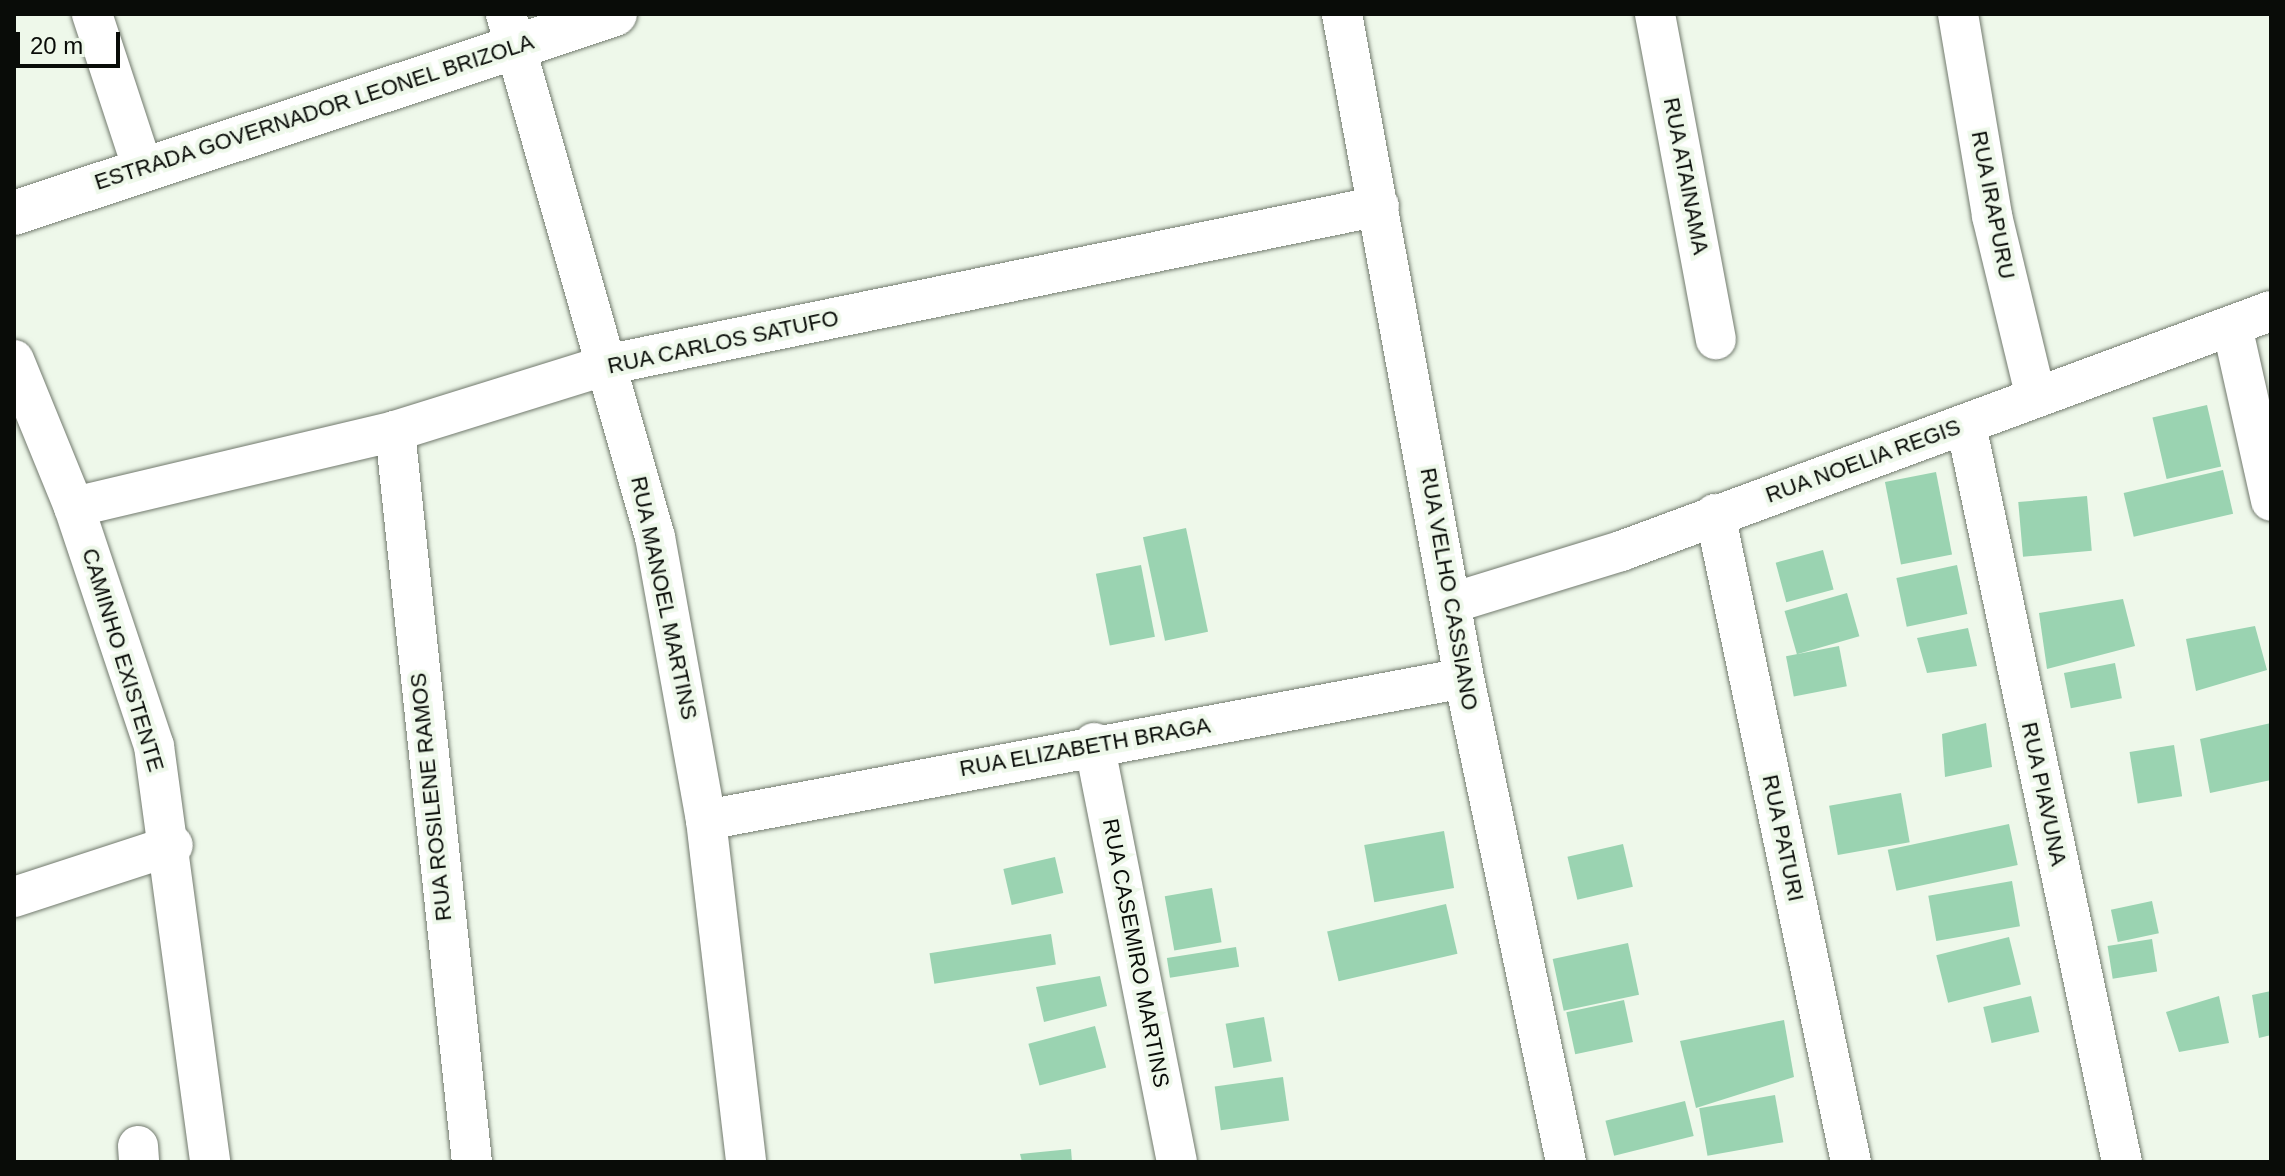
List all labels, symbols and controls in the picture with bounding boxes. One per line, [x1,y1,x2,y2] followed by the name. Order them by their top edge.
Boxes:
[20,16,124,66] scale bar
[90,28,538,196] street label: ESTRADA GOVERNADOR LEONEL BRIZOLA
[30,32,83,59] text: 20 m
[1658,94,1714,258] street label: RUA ATAINAMA
[1966,128,2020,282] street label: RUA IRAPURU
[604,304,842,380] street label: RUA CARLOS SATUFO
[1761,413,1965,509] street label: RUA NOELIA REGIS
[1415,465,1483,713] street label: RUA VELHO CASSIANO
[625,473,703,723] street label: RUA MANOEL MARTINS
[76,545,170,775] street label: CAMINHO EXISTENTE
[405,671,457,923] street label: RUA ROSILENE RAMOS
[957,712,1213,782] street label: RUA ELIZABETH BRAGA
[2016,719,2072,869] street label: RUA PIAVUNA
[1757,772,1809,904] street label: RUA PATURI
[1097,816,1175,1090] street label: RUA CASEMIRO MARTINS

